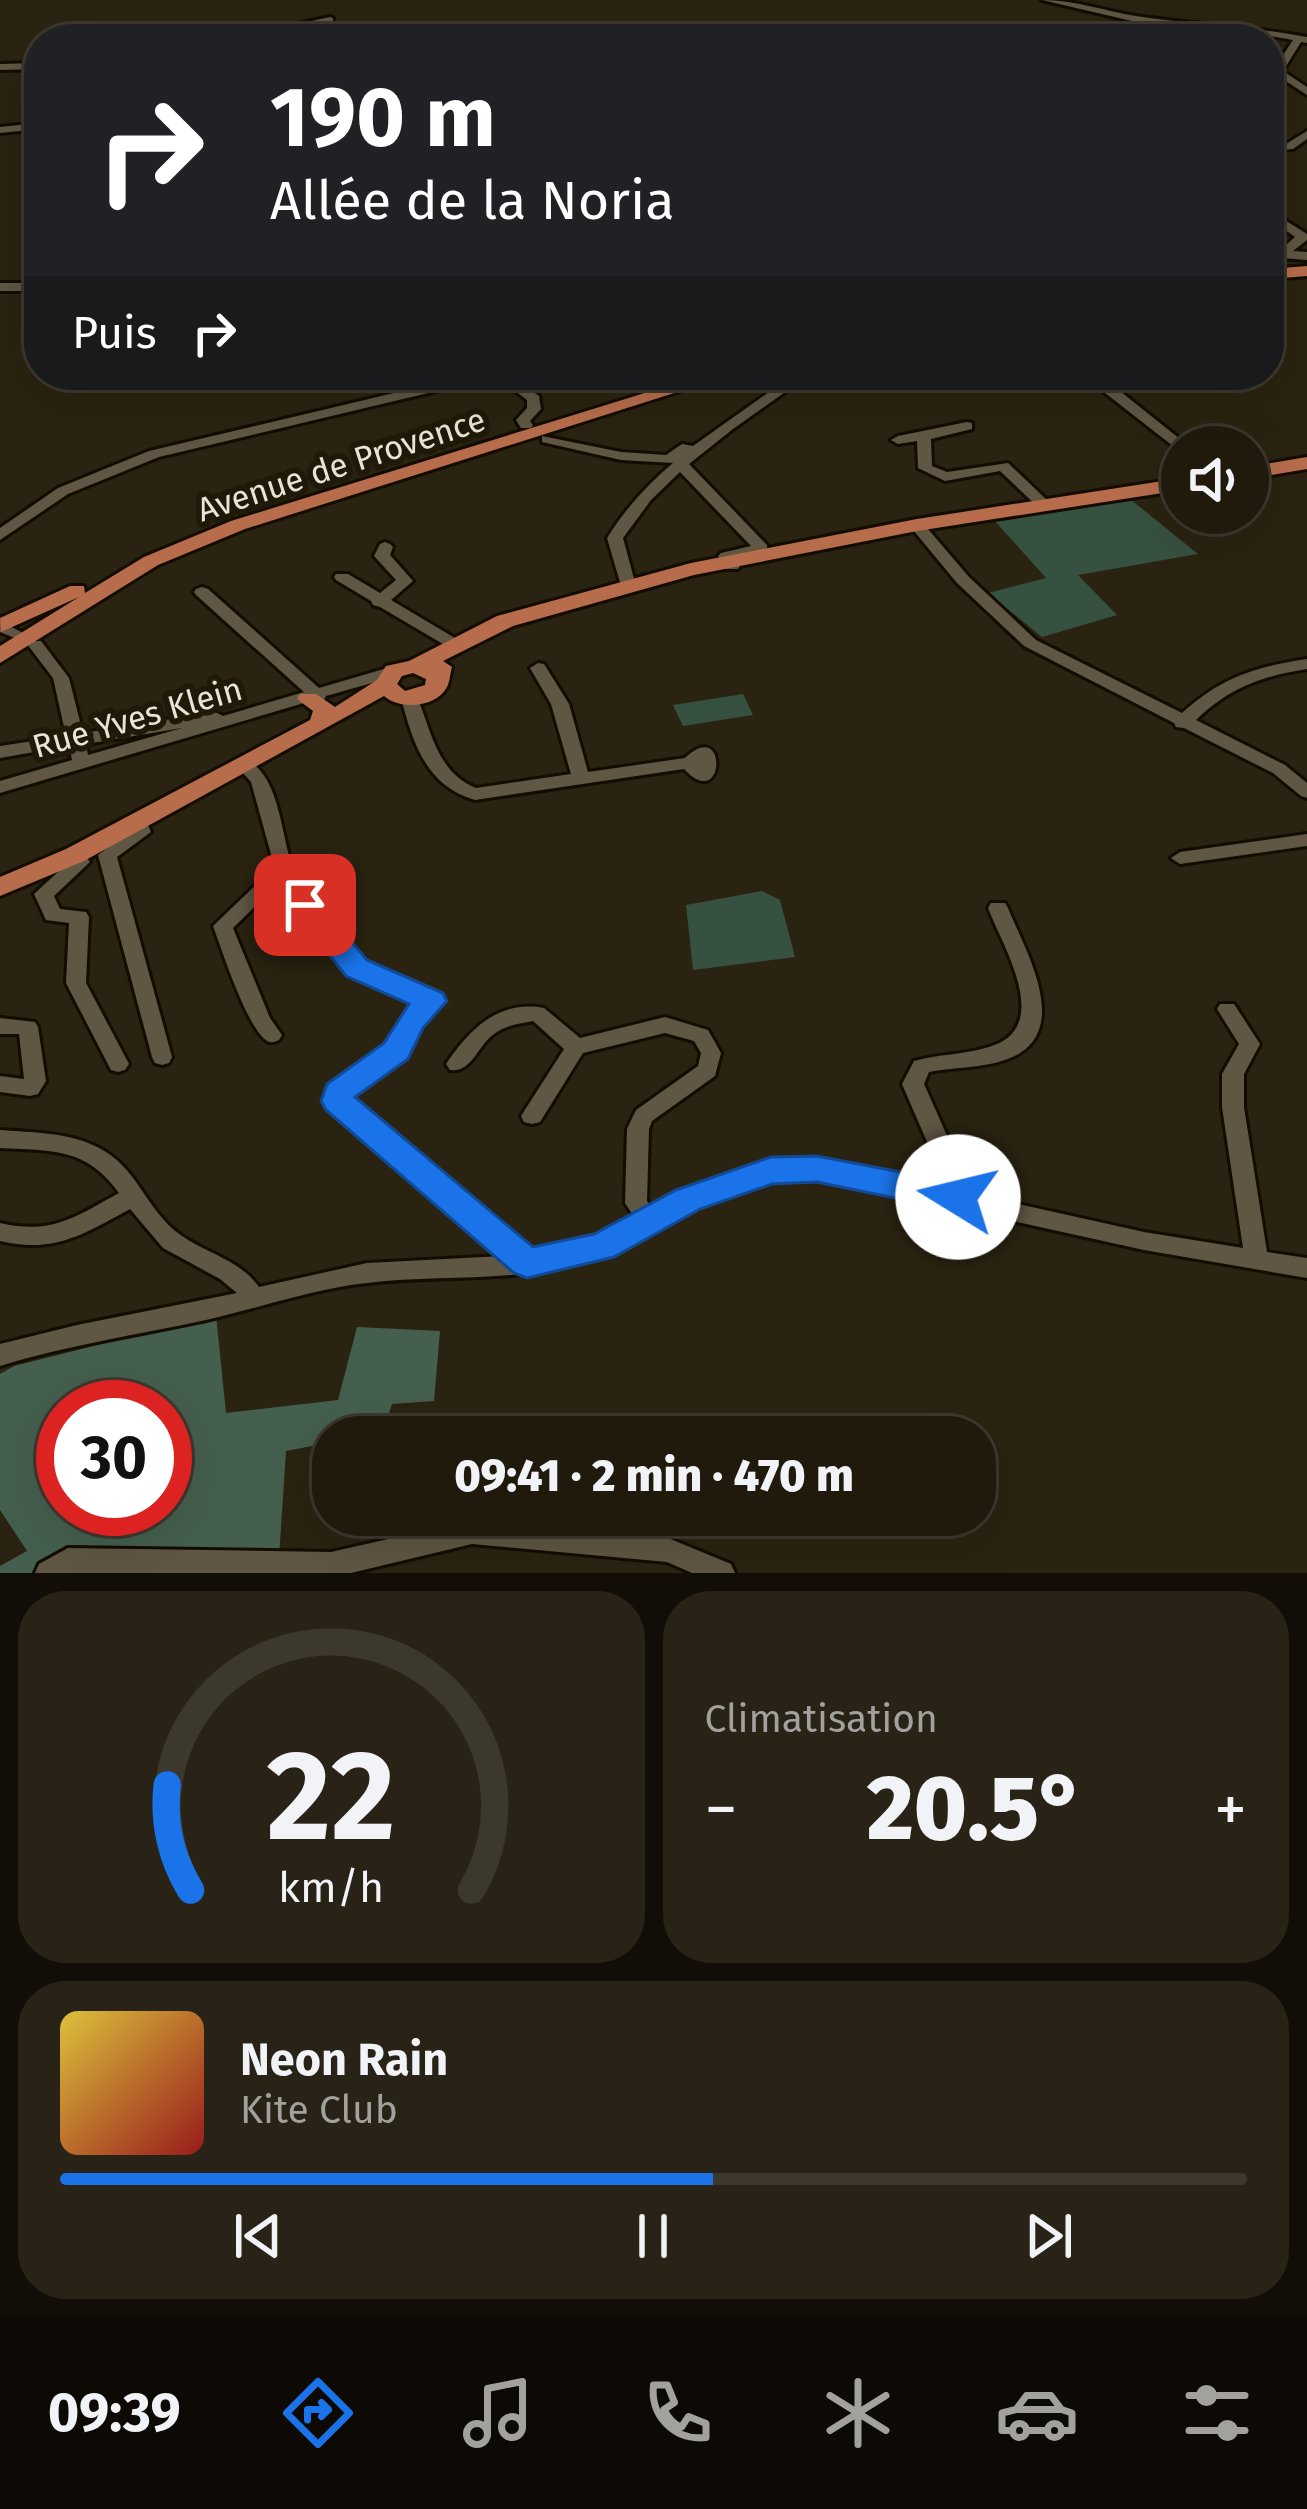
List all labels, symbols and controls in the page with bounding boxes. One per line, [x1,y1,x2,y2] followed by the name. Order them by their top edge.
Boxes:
[270,67,496,168] text: 190 m
[72,72,228,228] icon: right
[270,169,675,233] text: Allée de la Noria
[181,300,247,366] icon: right
[72,306,157,360] text: Puis
[192,399,490,530] street label: Avenue de Provence
[1161,426,1269,534] map controls
[1161,426,1269,534] button: sound
[28,669,247,767] street label: Rue Yves Klein
[254,854,356,956] pin
[272,872,338,938] icon: arrive
[895,1134,1021,1260] position arrow
[36,1380,192,1536] speed limit sign: 30
[454,1449,854,1503] text: 09:41 · 2 min · 470 m
[705,1696,938,1742] text: Climatisation
[267,1722,396,1872] text: 22
[867,1755,1085,1863] text: 20.5°
[705,1770,738,1849] text: −
[1214,1770,1247,1849] text: +
[278,1862,384,1913] text: km/h
[240,2033,448,2087] text: Neon Rain
[240,2087,398,2133] text: Kite Club
[225,2203,291,2269] icon: previous
[620,2203,686,2269] icon: pause
[1016,2203,1082,2269] icon: next
[276,2371,360,2455] icon: directions
[456,2371,540,2455] icon: music
[636,2371,720,2455] icon: phone
[816,2371,900,2455] icon: climate
[995,2371,1079,2455] icon: car
[1175,2371,1259,2455] icon: filters
[48,2381,181,2445] text: 09:39

